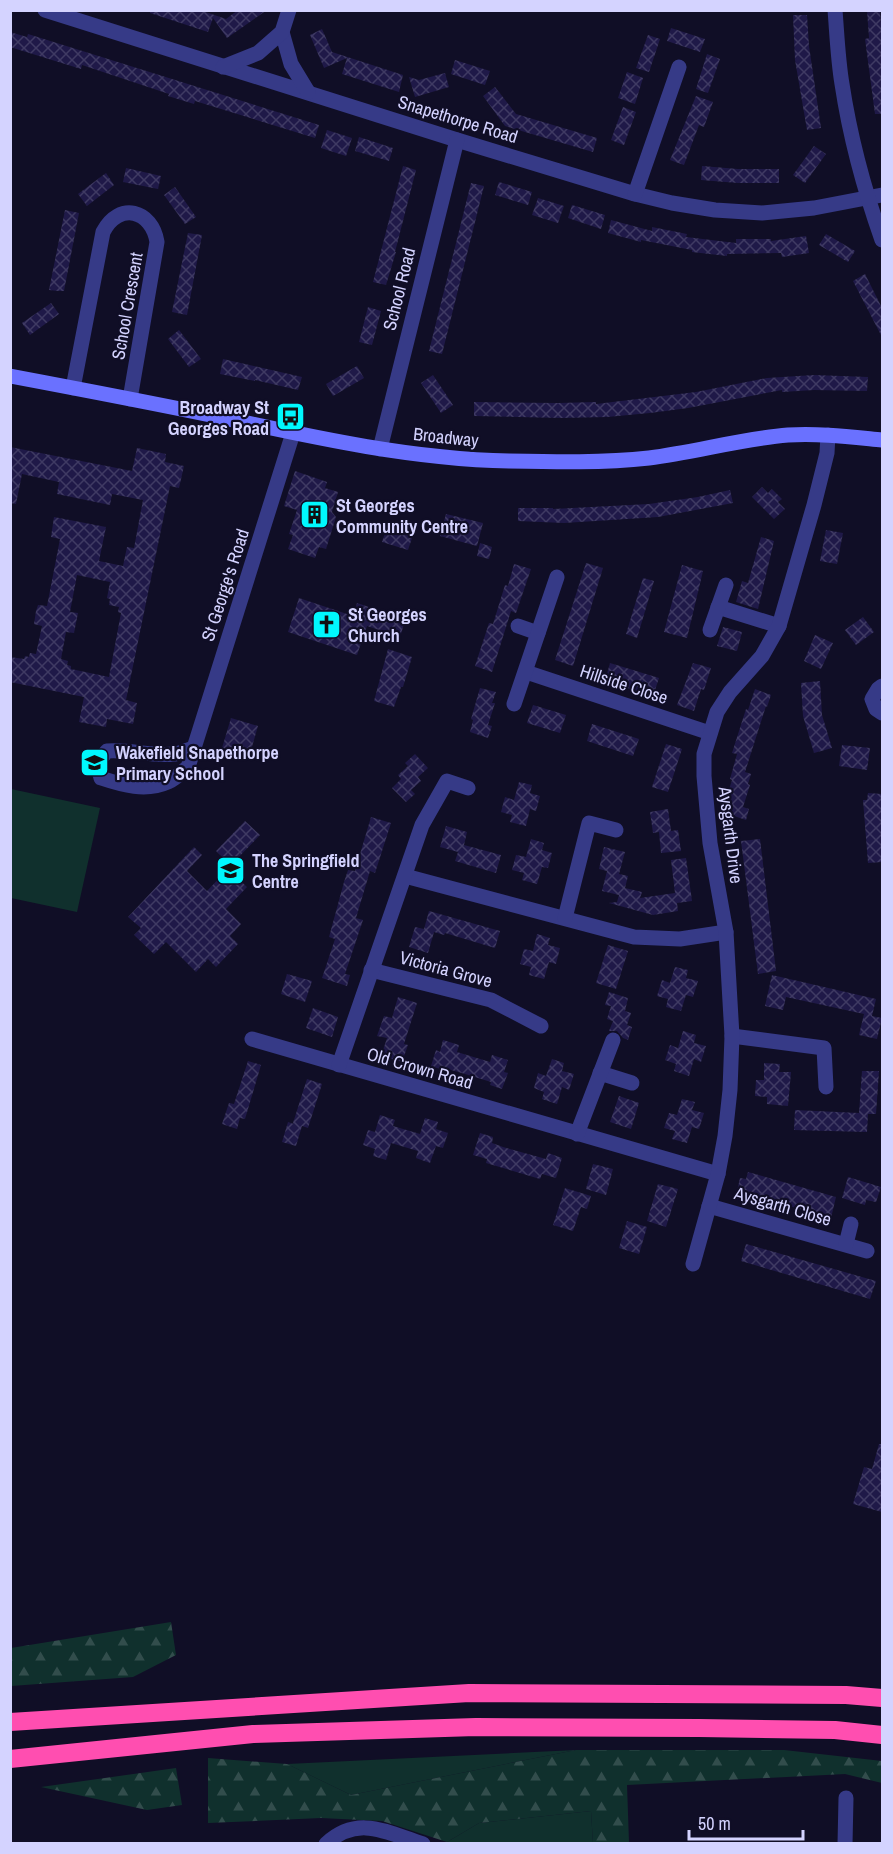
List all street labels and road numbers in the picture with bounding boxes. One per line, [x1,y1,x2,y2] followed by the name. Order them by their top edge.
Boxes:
[395,89,521,149] street label: Snapethorpe Road
[377,245,421,333] street label: School Road
[105,251,149,361] street label: School Crescent
[412,421,481,453] street label: Broadway
[195,526,255,644] street label: St George's Road
[577,658,671,710] street label: Hillside Close
[713,784,749,885] street label: Aysgarth Drive
[397,945,495,993] street label: Victoria Grove
[364,1041,476,1095] street label: Old Crown Road
[731,1180,834,1232] street label: Aysgarth Close

